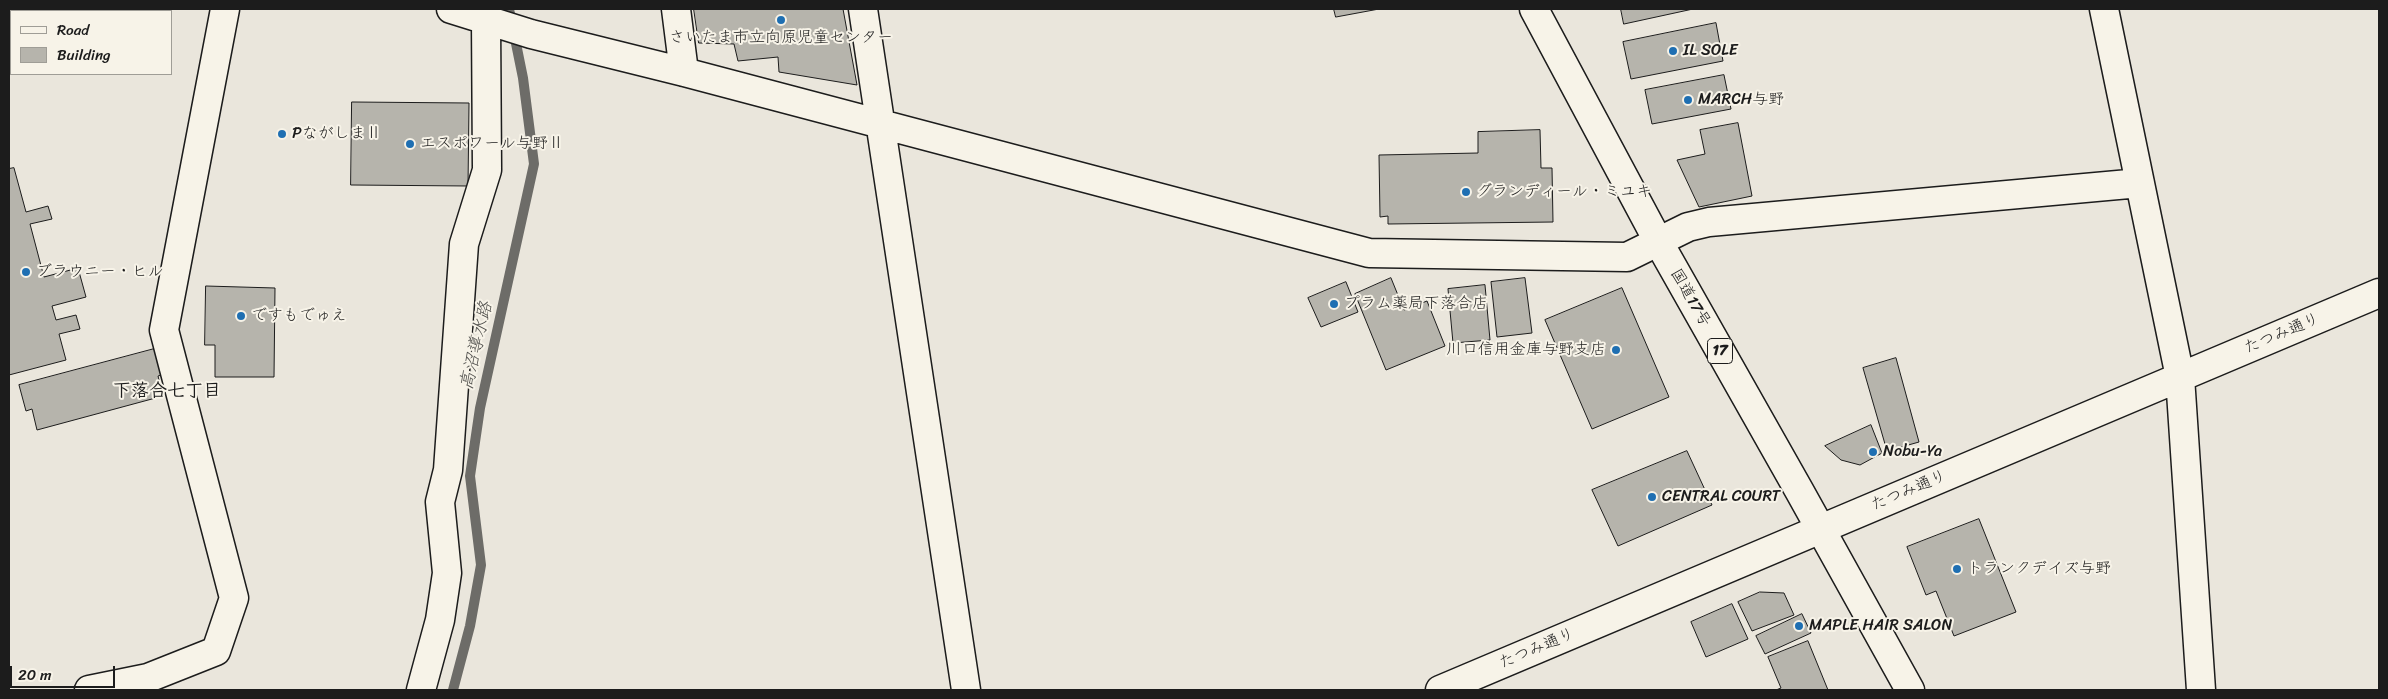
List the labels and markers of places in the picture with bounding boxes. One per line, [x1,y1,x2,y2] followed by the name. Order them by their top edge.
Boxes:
[775,14,787,26] marker: さいたま市立向原児童センター
[669,28,893,48] place label: さいたま市立向原児童センター
[1683,41,1738,61] place label: IL SOLE
[1667,45,1679,57] marker: IL SOLE
[1698,90,1784,110] place label: MARCH与野
[1682,94,1694,106] marker: MARCH与野
[292,124,382,144] place label: PながしまⅡ
[276,128,288,140] marker: PながしまⅡ
[420,134,564,154] place label: エスポワール与野Ⅱ
[404,138,416,150] marker: エスポワール与野Ⅱ
[1476,182,1652,202] place label: グランディール・ミユキ
[1460,186,1472,198] marker: グランディール・ミユキ
[36,262,164,282] place label: ブラウニー・ヒル
[20,266,32,278] marker: ブラウニー・ヒル
[1344,294,1488,314] place label: プラム薬局下落合店
[1328,298,1340,310] marker: プラム薬局下落合店
[251,306,347,326] place label: ですもでゅえ
[235,310,247,322] marker: ですもでゅえ
[1446,340,1606,360] place label: 川口信用金庫与野支店
[1610,344,1622,356] marker: 川口信用金庫与野支店
[1883,442,1942,462] place label: Nobu-Ya
[1867,446,1879,458] marker: Nobu-Ya
[1662,487,1780,507] place label: CENTRAL COURT
[1646,491,1658,503] marker: CENTRAL COURT
[1967,559,2111,579] place label: トランクデイズ与野
[1951,563,1963,575] marker: トランクデイズ与野
[1809,616,1953,636] place label: MAPLE HAIR SALON
[1793,620,1805,632] marker: MAPLE HAIR SALON

